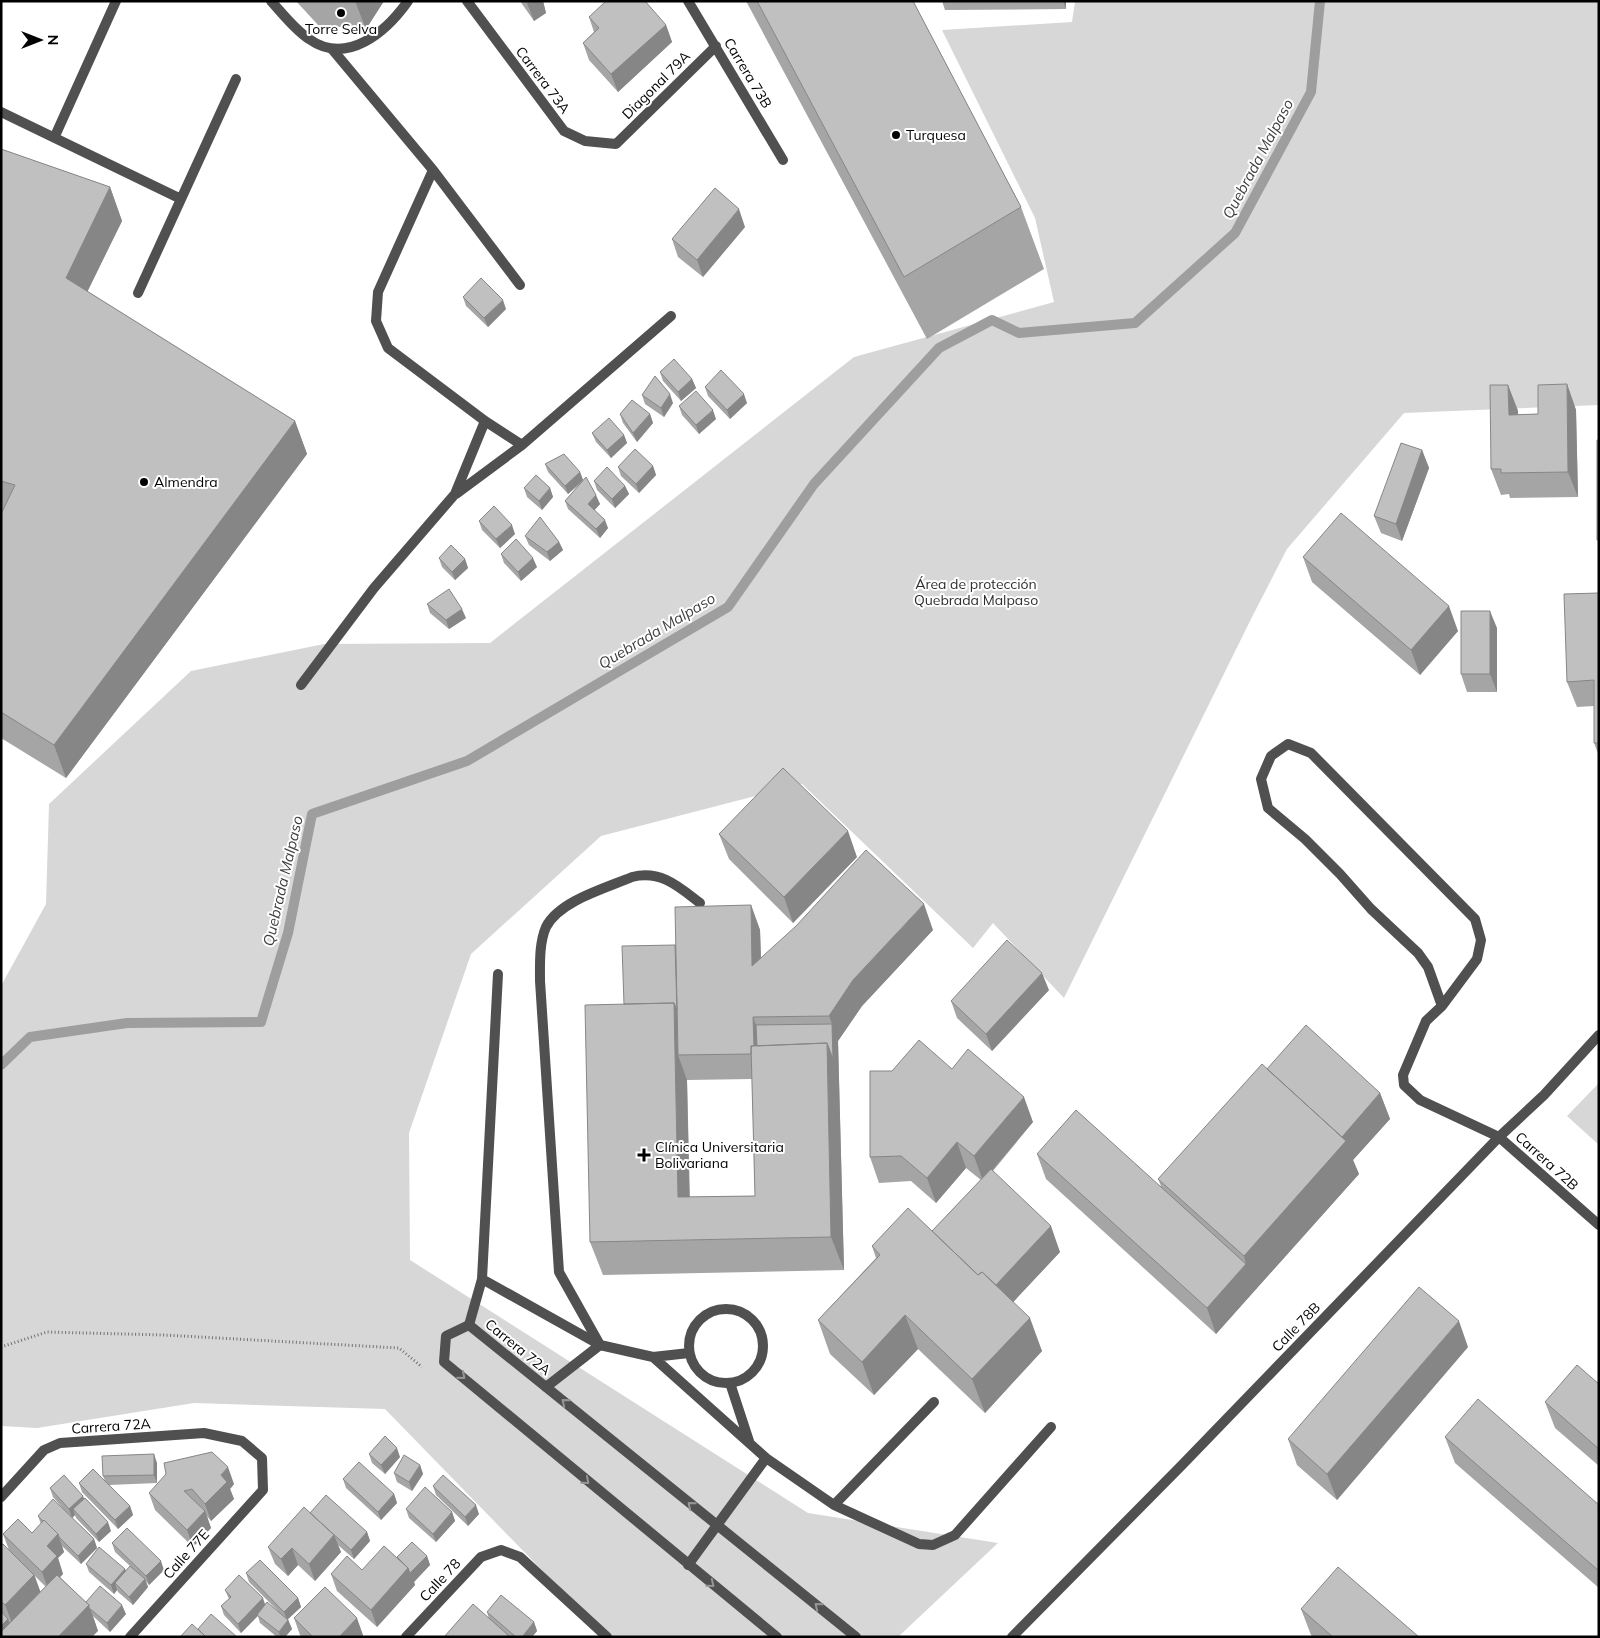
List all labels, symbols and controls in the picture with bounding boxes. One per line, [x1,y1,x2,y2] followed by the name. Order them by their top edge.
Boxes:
[335,7,347,19] marker: Torre Selva
[15,15,65,65] north arrow
[305,20,377,38] place label: Torre Selva
[44,35,62,45] text: N
[720,35,776,111] street label: Carrera 73B
[512,43,575,118] street label: Carrera 73A
[618,47,694,123] street label: Diagonal 79A
[1218,95,1297,222] water label: Quebrada Malpaso
[906,126,966,144] place label: Turquesa
[890,129,902,141] marker: Turquesa
[154,473,218,491] place label: Almendra
[138,476,150,488] marker: Almendra
[914,575,1038,609] park label: Área de protección Quebrada Malpaso
[595,588,719,673] water label: Quebrada Malpaso
[258,813,307,948] water label: Quebrada Malpaso
[1512,1128,1582,1194] street label: Carrera 72B
[655,1138,784,1172] place label: Clínica Universitaria Bolivariana
[637,1148,651,1162] marker: Clínica Universitaria Bolivariana
[1268,1298,1324,1356] street label: Calle 78B
[481,1315,555,1379] street label: Carrera 72A
[456,1371,465,1380] one-way arrow
[562,1400,571,1408] one-way arrow
[71,1414,152,1438] street label: Carrera 72A
[581,1475,590,1484] one-way arrow
[688,1502,697,1510] one-way arrow
[159,1525,213,1583] street label: Calle 77E
[416,1555,464,1605] street label: Calle 78
[706,1579,715,1588] one-way arrow
[815,1604,824,1612] one-way arrow

